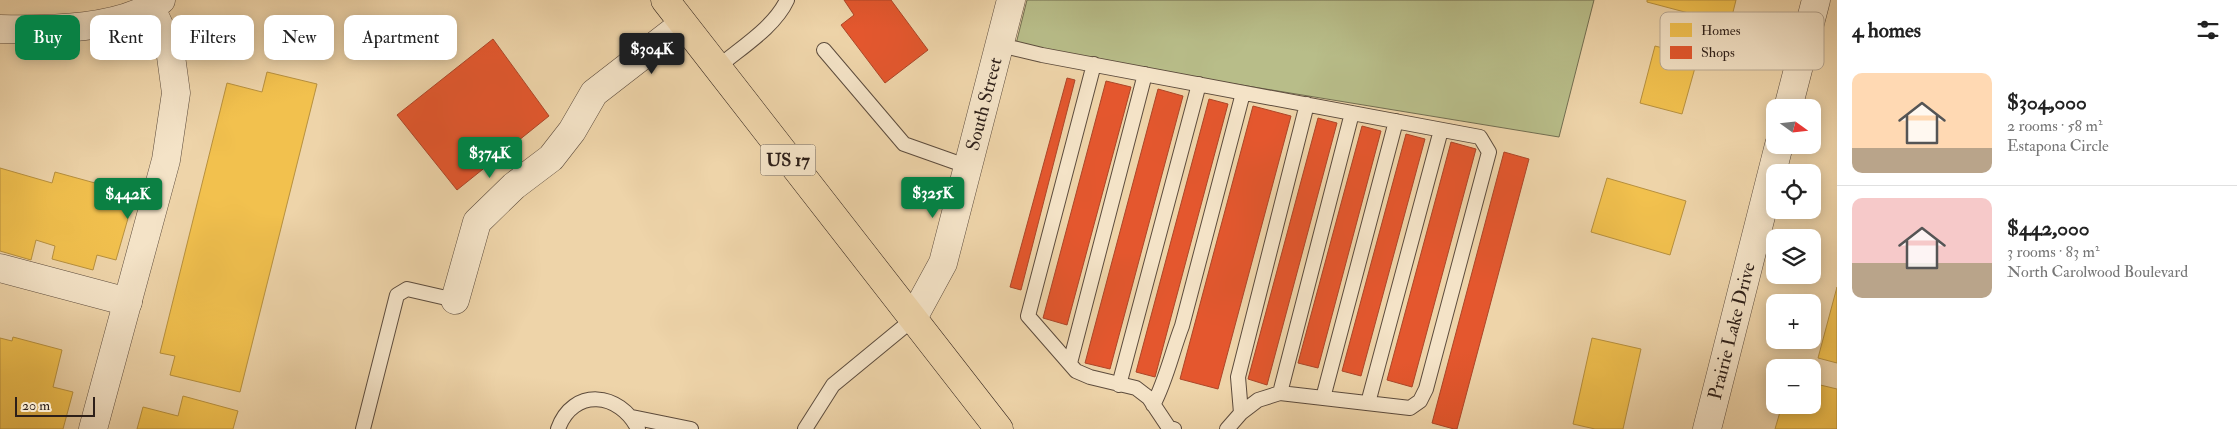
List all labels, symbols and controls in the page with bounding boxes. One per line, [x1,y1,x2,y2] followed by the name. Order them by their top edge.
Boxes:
[1660,12,1824,70] legend
[15,15,80,60] chip: Buy
[90,15,161,60] chip: Rent
[171,15,254,60] chip: Filters
[264,15,334,60] chip: New
[344,15,457,60] chip: Apartment
[2194,16,2222,44] icon: filters
[1852,17,1921,44] text: 4 homes
[1701,22,1741,39] text: Homes
[617,32,687,75] pin: $304K
[630,39,674,59] text: $304K
[1701,44,1735,62] text: Shops
[961,55,1008,153] street label: South Street
[2007,89,2087,116] text: $304,000
[1892,93,1952,153] icon: home
[1766,99,1821,154] north arrow
[1766,99,1821,414] map controls
[2007,116,2102,136] text: 2 rooms · 58 m²
[455,136,525,179] pin: $374K
[2007,136,2109,156] text: Estapona Circle
[469,143,511,163] text: $374K
[760,144,816,176] road number: US 17
[1766,164,1821,219] button: locate
[898,176,968,219] pin: $325K
[93,178,163,220] pin: $442K
[912,183,954,203] text: $325K
[105,184,151,204] text: $442K
[2007,215,2089,242] text: $442,000
[1892,218,1952,278] icon: home
[1766,229,1821,284] button: layers
[2007,242,2100,262] text: 3 rooms · 83 m²
[1703,260,1761,402] street label: Prairie Lake Drive
[2007,262,2188,282] text: North Carolwood Boulevard
[1766,294,1821,349] button: +
[1766,359,1821,414] button: −
[15,394,95,417] scale bar
[22,397,50,414] text: 20 m

